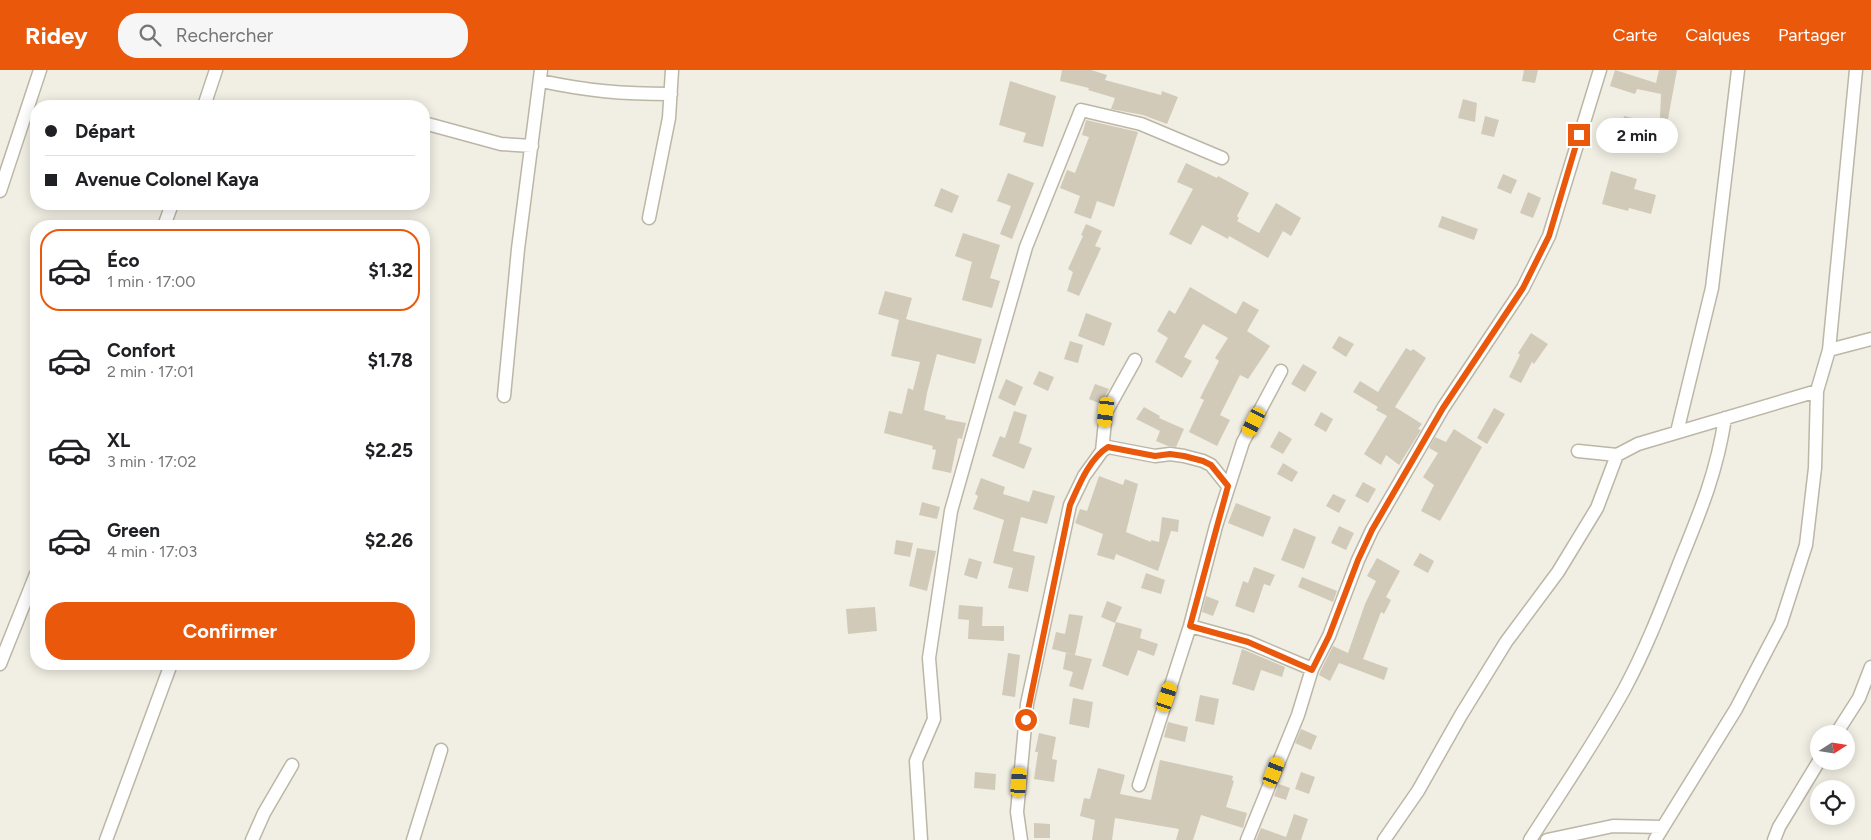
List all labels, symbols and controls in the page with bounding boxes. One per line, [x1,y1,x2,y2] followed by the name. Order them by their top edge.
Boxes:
[118,13,468,58] search box
[25,21,88,50] text: Ridey
[136,21,164,49] icon: search
[176,24,273,47] text: Rechercher
[1612,24,1657,46] text: Carte
[1685,24,1750,46] text: Calques
[1778,24,1846,46] text: Partager
[1596,118,1679,152] callout: 2 min
[75,120,135,143] text: Départ
[1568,124,1590,146] route end
[1617,126,1657,145] text: 2 min
[75,168,259,191] text: Avenue Colonel Kaya
[47,248,92,293] icon: car
[107,249,140,272] text: Éco
[368,259,413,282] text: $1.32
[107,272,196,291] text: 1 min · 17:00
[47,338,92,383] icon: car
[107,339,176,362] text: Confort
[368,349,413,372] text: $1.78
[107,362,194,381] text: 2 min · 17:01
[1096,396,1115,428] car
[1240,405,1267,439] car
[47,428,92,473] icon: car
[107,429,130,452] text: XL
[365,439,413,462] text: $2.25
[107,452,196,471] text: 3 min · 17:02
[47,518,92,563] icon: car
[107,519,160,542] text: Green
[365,529,413,552] text: $2.26
[107,542,197,561] text: 4 min · 17:03
[45,602,415,660] button: Confirmer
[1155,680,1178,714] car
[1015,709,1037,731] route start
[1810,725,1855,770] north arrow
[1810,725,1855,825] map controls
[1261,755,1286,789] car
[1010,767,1027,797] car
[1810,780,1855,825] button: locate

